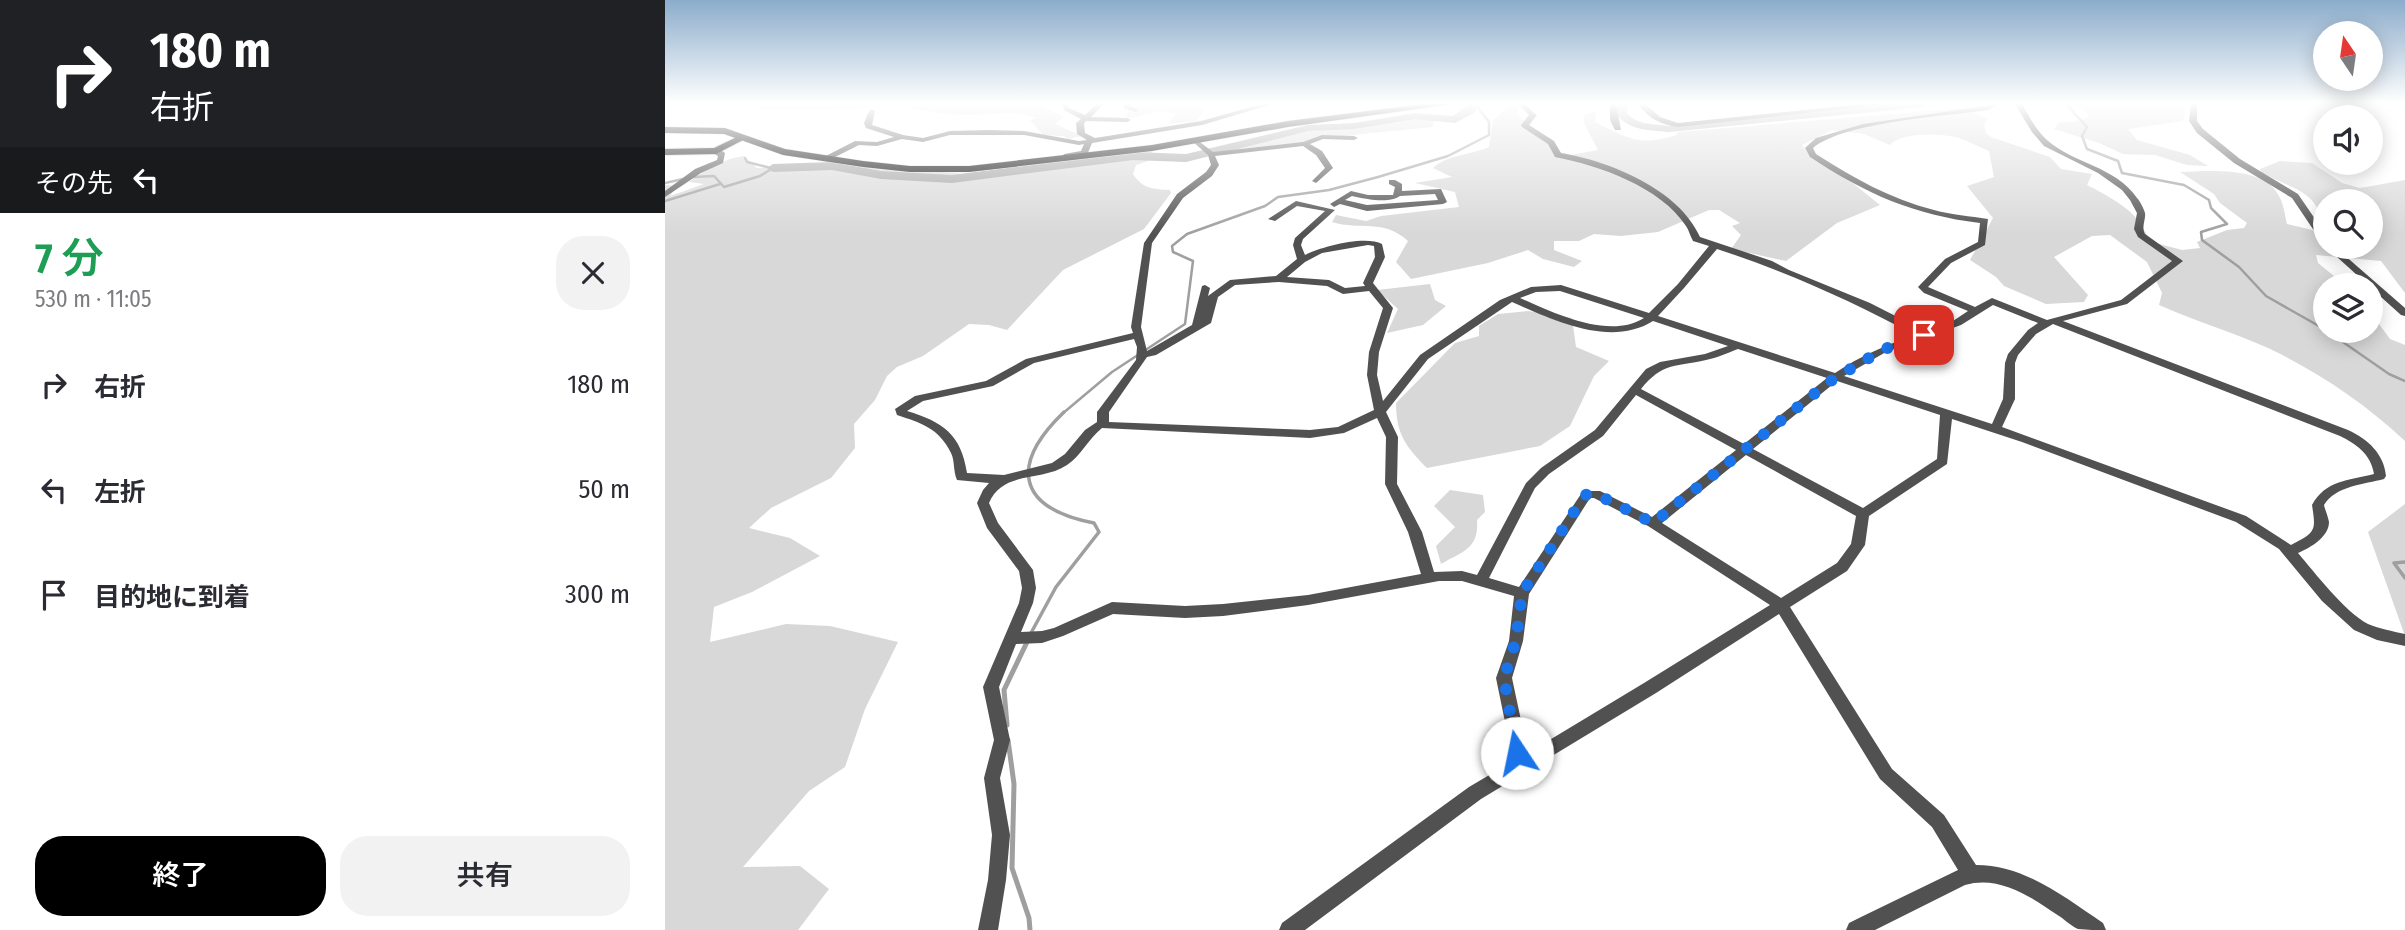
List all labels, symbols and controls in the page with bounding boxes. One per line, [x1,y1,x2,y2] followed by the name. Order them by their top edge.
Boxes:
[150,21,271,80] text: 180 m
[2313,21,2383,91] north arrow
[2313,21,2383,343] map controls
[35,28,126,119] icon: right
[150,88,214,126] text: 右折
[2313,105,2383,175] button: sound
[127,161,165,199] icon: left
[35,168,113,199] text: その先
[2313,189,2383,259] button: search
[35,234,104,284] text: 7 分
[556,236,630,310] button: close
[2313,273,2383,343] button: layers
[35,285,152,313] text: 530 m · 11:05
[1894,305,1954,365] pin
[1905,316,1943,354] icon: arrive
[35,366,73,404] icon: right
[567,369,630,400] text: 180 m
[94,372,146,403] text: 右折
[35,471,73,509] icon: left
[578,474,630,505] text: 50 m
[94,477,146,508] text: 左折
[35,576,73,614] icon: arrive
[565,579,630,610] text: 300 m
[94,582,250,613] text: 目的地に到着
[1480,716,1554,790] position arrow
[35,836,326,916] button: 終了
[340,836,630,916] button: 共有

